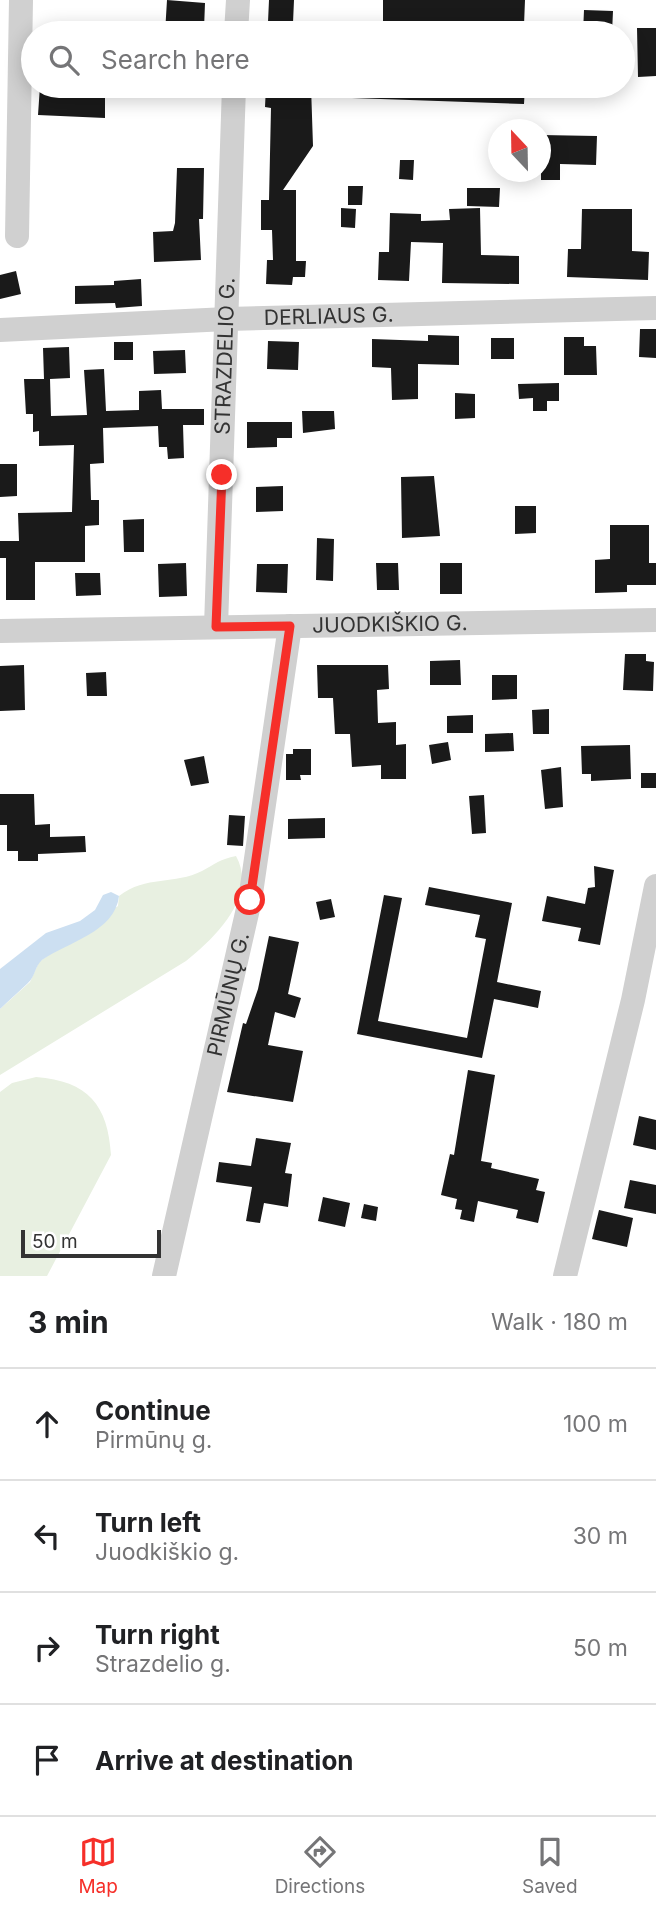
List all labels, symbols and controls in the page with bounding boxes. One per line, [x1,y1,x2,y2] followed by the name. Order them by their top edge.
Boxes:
[21,21,635,98] search box
[45,41,83,79] icon: search
[101,44,250,75] text: Search here
[488,119,551,182] north arrow
[209,277,240,435] street label: STRAZDELIO G.
[264,302,394,330] street label: DERLIAUS G.
[206,459,237,490] route end
[312,610,468,638] street label: JUODKIŠKIO G.
[234,884,265,915] route start
[202,930,254,1059] street label: PIRMŪNŲ G.
[21,1227,161,1259] scale bar
[32,1230,78,1253] text: 50 m
[28,1304,109,1340] text: 3 min
[491,1308,628,1336] text: Walk · 180 m
[95,1395,211,1426] text: Continue
[28,1405,66,1443] icon: ahead
[563,1410,628,1438] text: 100 m
[95,1426,212,1454] text: Pirmūnų g.
[95,1507,201,1538] text: Turn left
[28,1517,66,1555] icon: left
[573,1522,628,1550] text: 30 m
[95,1538,239,1566] text: Juodkiškio g.
[95,1619,220,1650] text: Turn right
[28,1629,66,1667] icon: right
[573,1634,628,1662] text: 50 m
[95,1650,231,1678] text: Strazdelio g.
[28,1741,66,1779] icon: arrive
[95,1745,354,1776] text: Arrive at destination
[78,1833,118,1898] tab: Map
[275,1833,365,1898] tab: Directions
[522,1833,578,1898] tab: Saved

